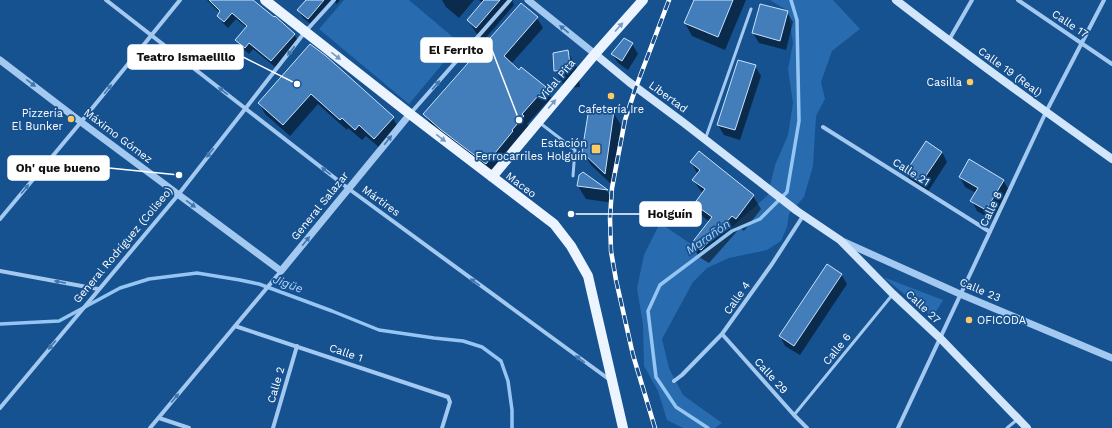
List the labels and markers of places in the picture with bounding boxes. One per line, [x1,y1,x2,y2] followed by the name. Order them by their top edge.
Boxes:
[421,38,492,62] callout: El Ferrito
[128,45,243,69] callout: Teatro Ismaelillo
[927,76,962,89] place label: Casilla
[965,77,975,87] marker: Casilla
[606,91,616,101] marker: Cafetería Ire
[578,103,644,116] place label: Cafetería Ire
[12,107,64,133] place label: Pizzería El Bunker
[66,114,76,124] marker: Pizzería El Bunker
[475,137,587,163] place label: Estación Ferrocarriles Holguín
[590,143,602,155] marker: Estación Ferrocarriles Holguín
[8,156,109,180] callout: Oh' que bueno
[640,202,701,226] callout: Holguín
[977,314,1026,327] place label: OFICODA
[964,315,974,325] marker: OFICODA

